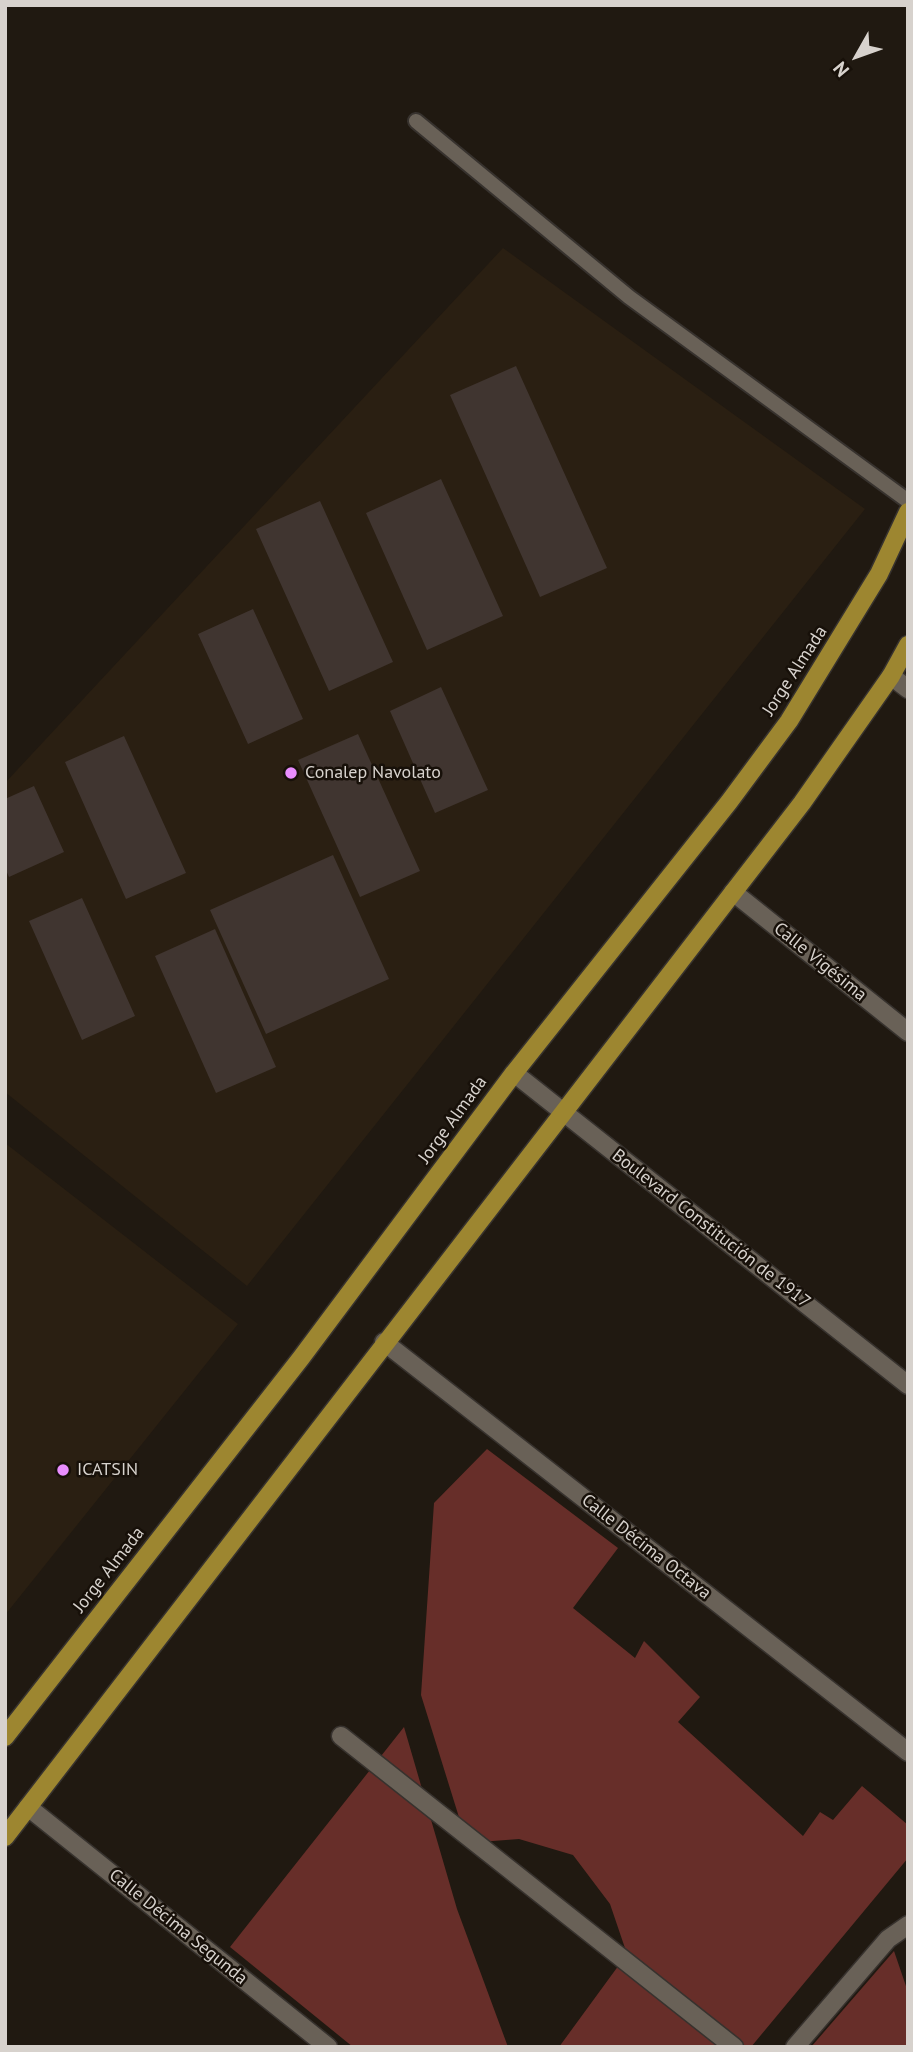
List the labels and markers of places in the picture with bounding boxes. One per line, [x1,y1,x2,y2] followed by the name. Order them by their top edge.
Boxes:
[305,762,441,784] place label: Conalep Navolato
[283,765,299,781] marker: Conalep Navolato
[77,1459,138,1481] place label: ICATSIN
[55,1462,71,1478] marker: ICATSIN

